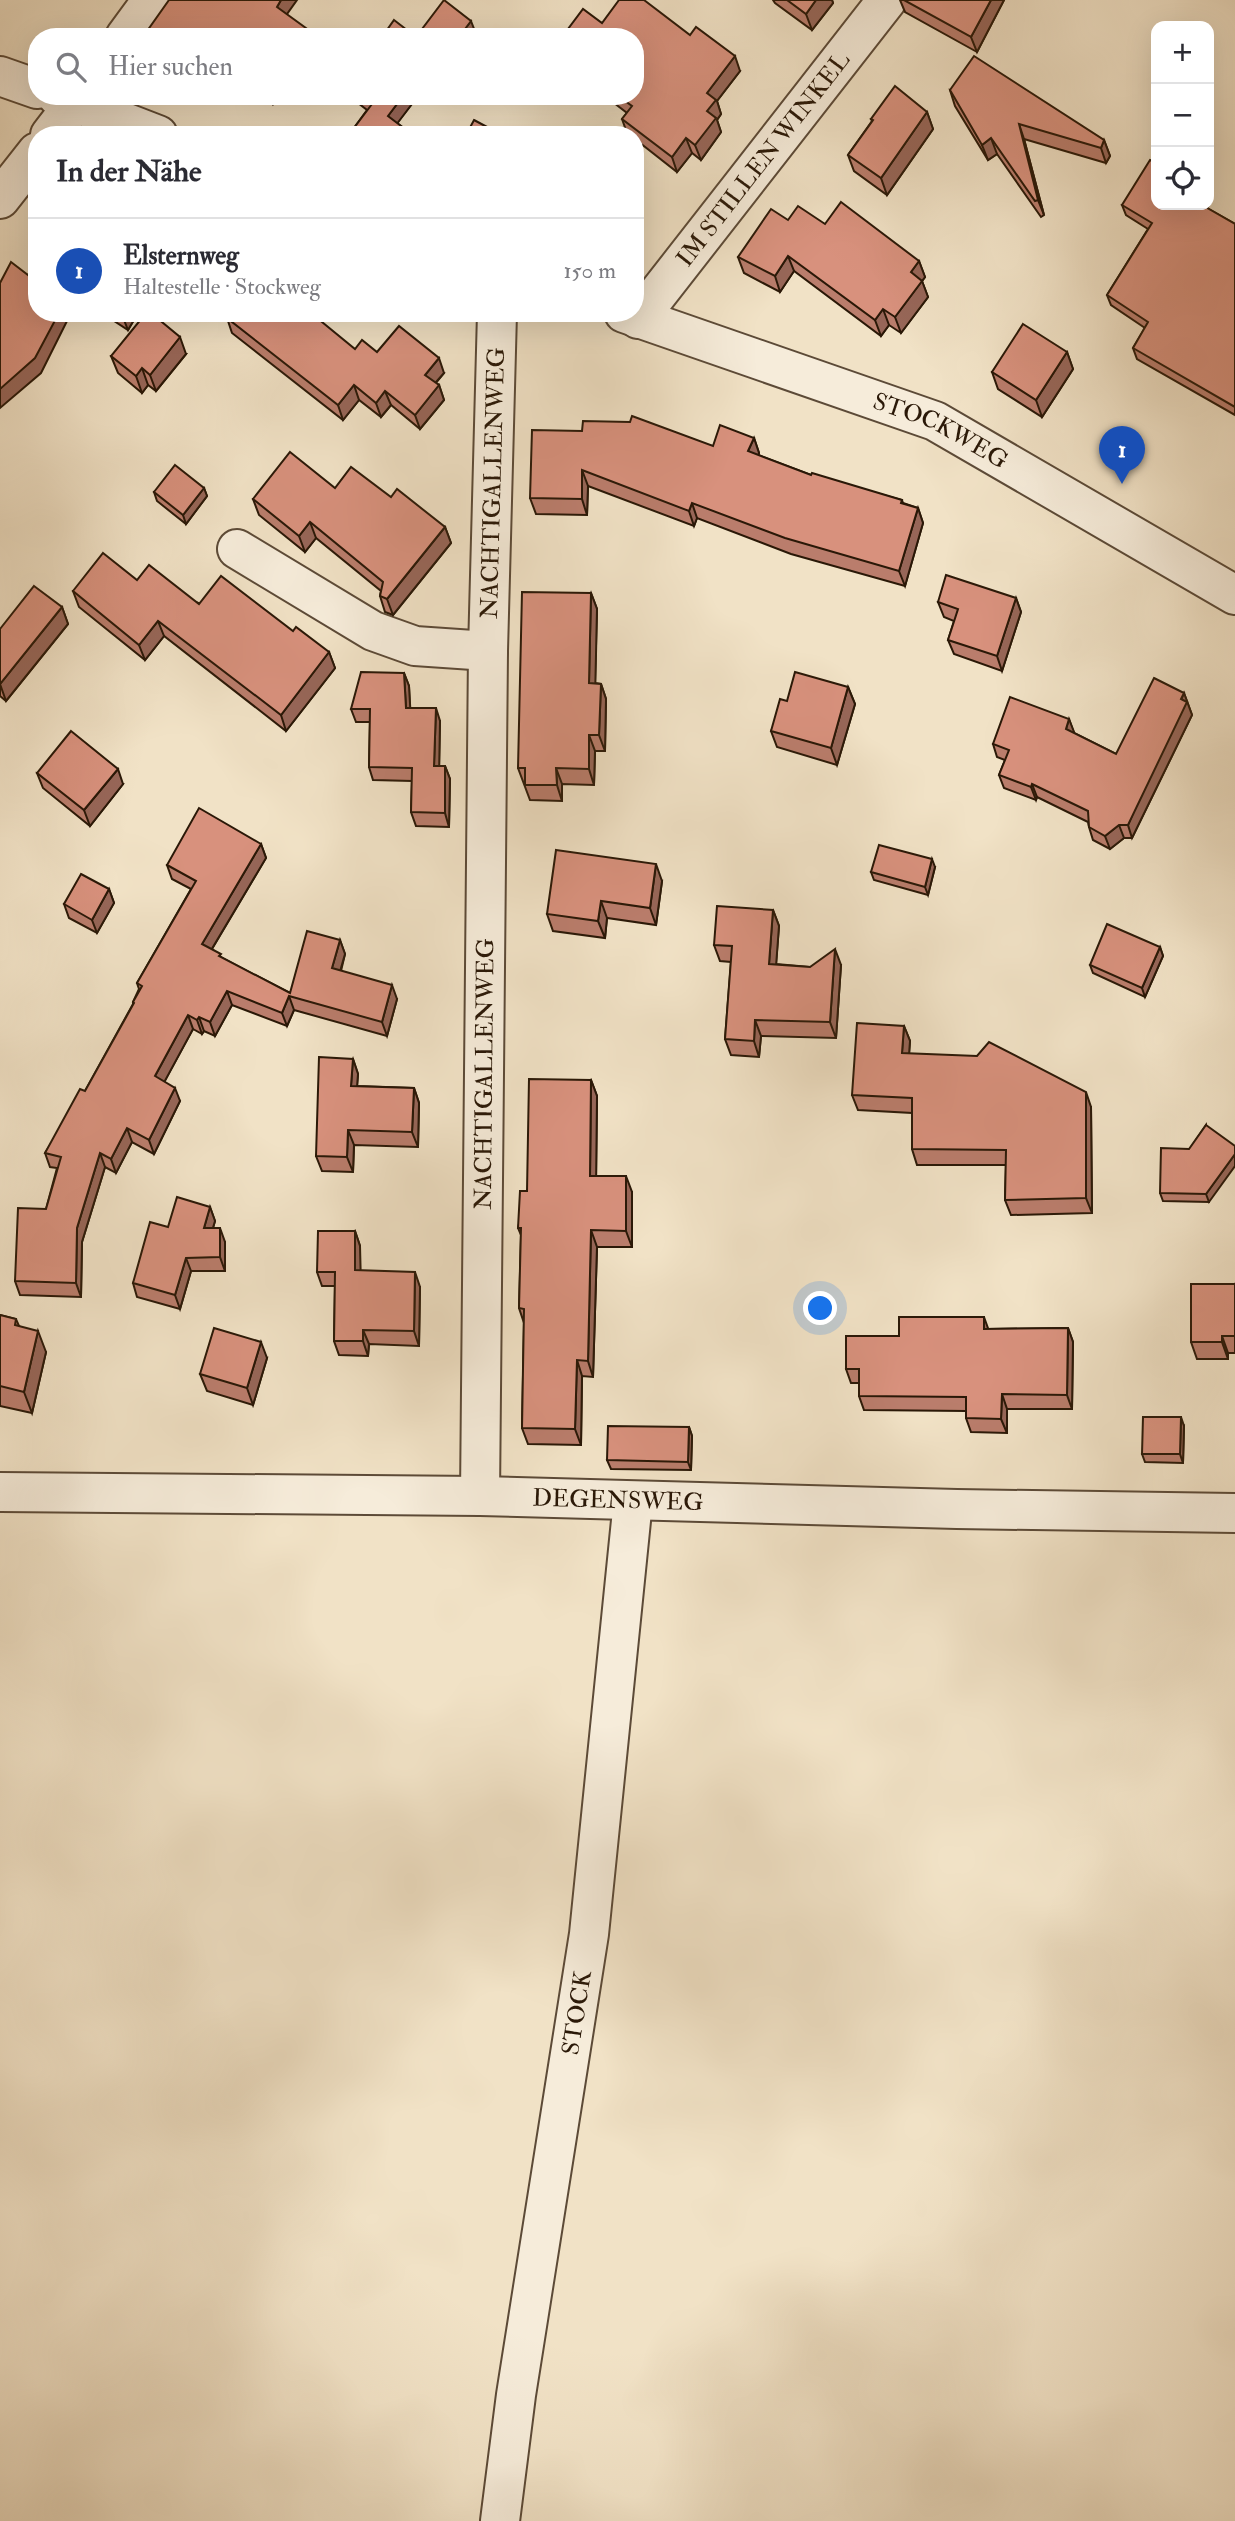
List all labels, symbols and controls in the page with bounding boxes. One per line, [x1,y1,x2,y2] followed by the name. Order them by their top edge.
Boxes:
[1151,21,1214,210] map controls
[1151,21,1214,84] button: +
[28,28,644,105] search box
[669,45,857,273] street label: IM STILLEN WINKEL
[52,48,90,86] icon: search
[108,51,233,83] text: Hier suchen
[1151,84,1214,147] button: −
[1151,147,1214,210] button: locate
[56,153,201,190] text: In der Nähe
[123,240,239,272] text: Elsternweg
[75,256,83,285] text: 1
[563,256,616,285] text: 150 m
[123,272,321,301] text: Haltestelle · Stockweg
[473,347,512,619] street label: NACHTIGALLENWEG
[869,385,1014,476] street label: STOCKWEG
[1099,426,1145,484] pin: 1
[467,938,501,1210] street label: NACHTIGALLENWEG
[803,1291,837,1325] your location
[532,1482,704,1518] street label: DEGENSWEG
[555,1968,599,2057] street label: STOCK

